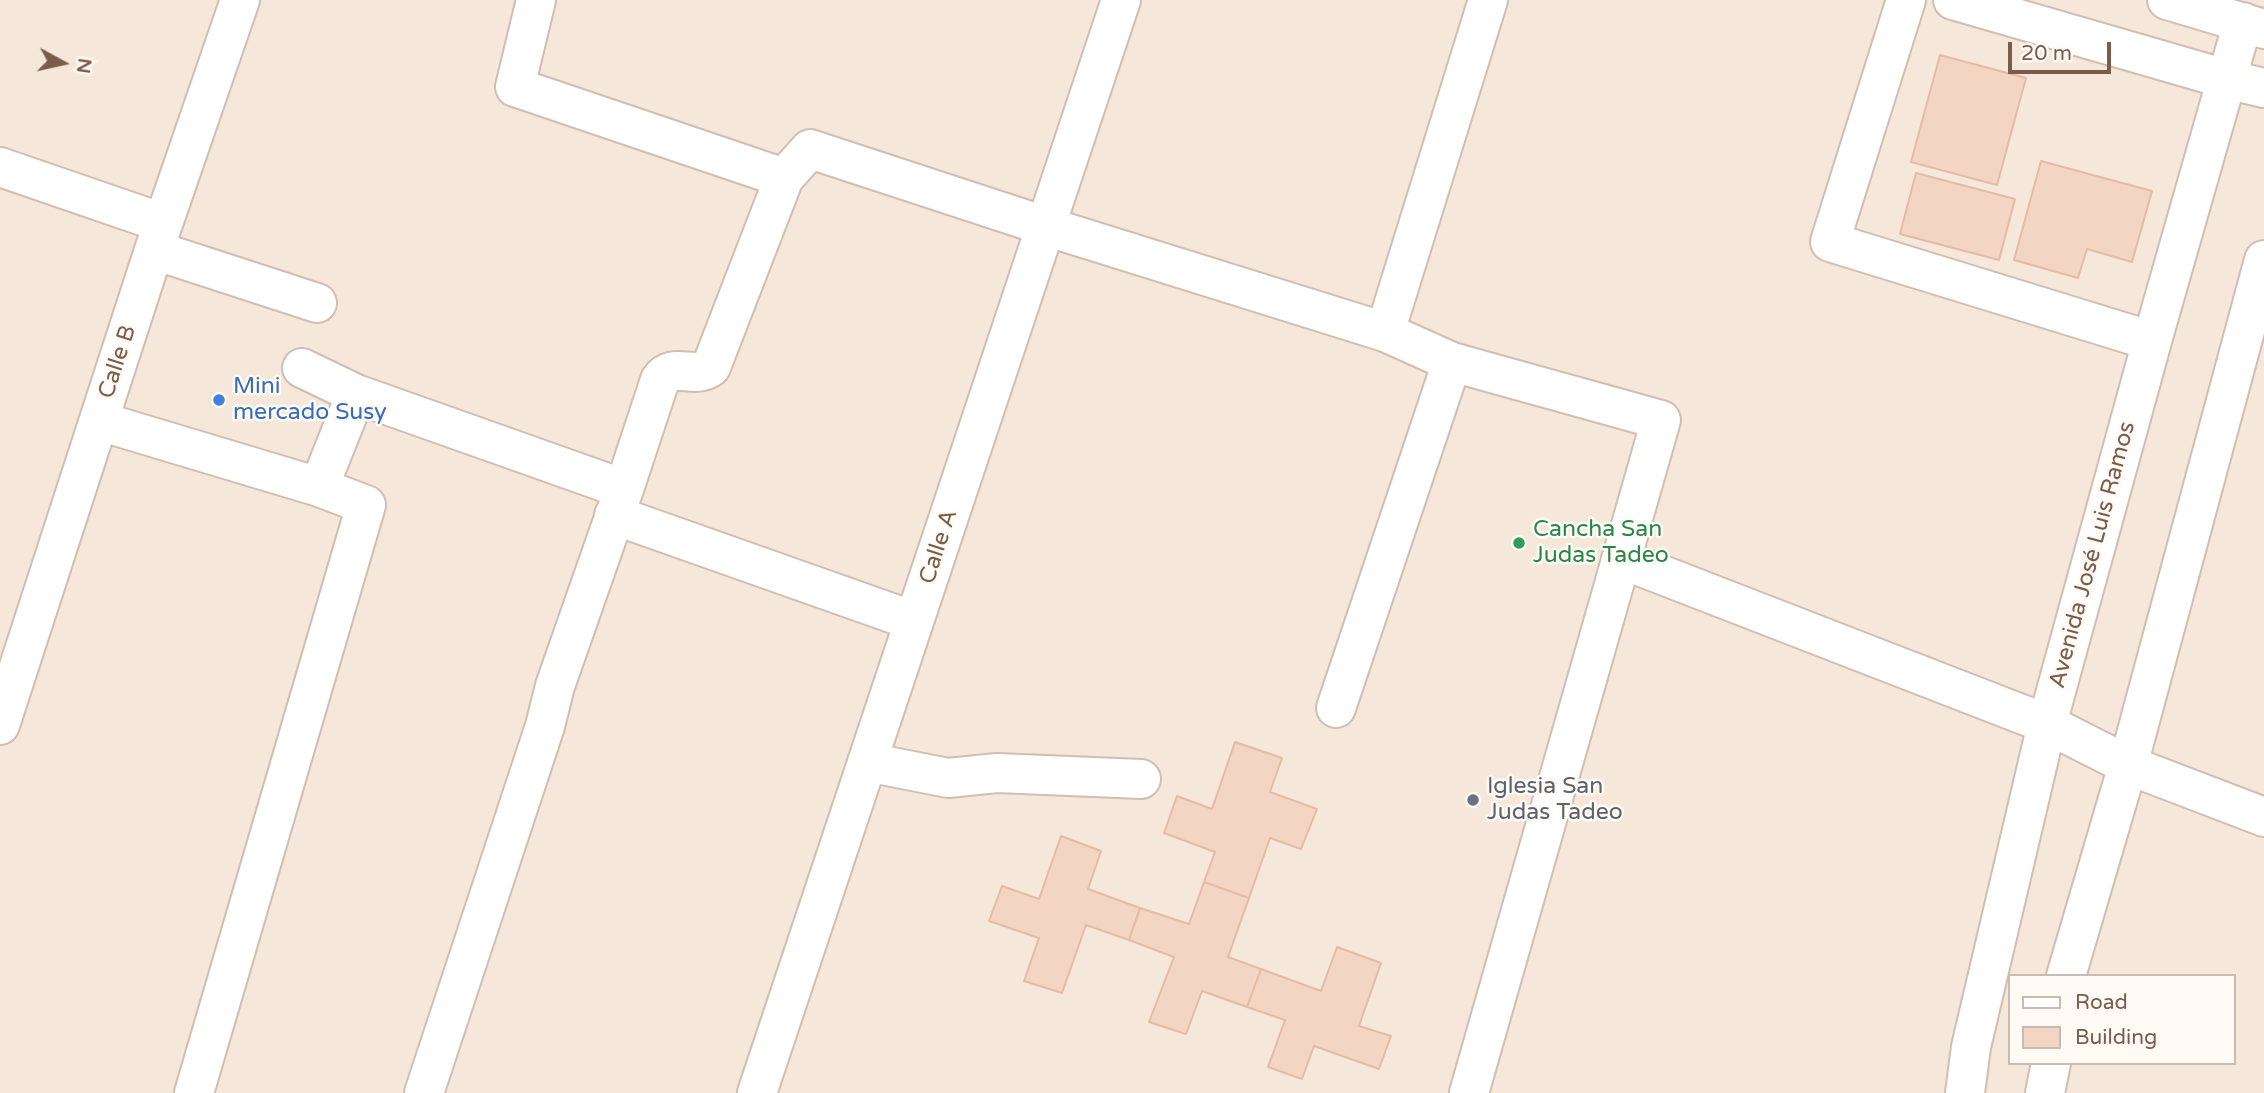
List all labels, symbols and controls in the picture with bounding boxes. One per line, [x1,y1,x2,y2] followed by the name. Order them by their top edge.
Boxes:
[28,28,98,98] north arrow
[2012,28,2115,72] scale bar
[2021,41,2072,66] text: 20 m
[72,57,96,75] text: N
[93,322,143,402] street label: Calle B
[233,373,387,427] place label: Mini mercado Susy
[211,392,227,408] marker: Mini mercado Susy
[2044,419,2142,691] street label: Avenida José Luis Ramos
[914,506,964,588] street label: Calle A
[1533,516,1669,570] place label: Cancha San Judas Tadeo
[1511,535,1527,551] marker: Cancha San Judas Tadeo
[1487,773,1623,827] place label: Iglesia San Judas Tadeo
[1465,792,1481,808] marker: Iglesia San Judas Tadeo
[2008,974,2236,1065] legend
[2075,990,2128,1015] text: Road
[2075,1025,2157,1050] text: Building

